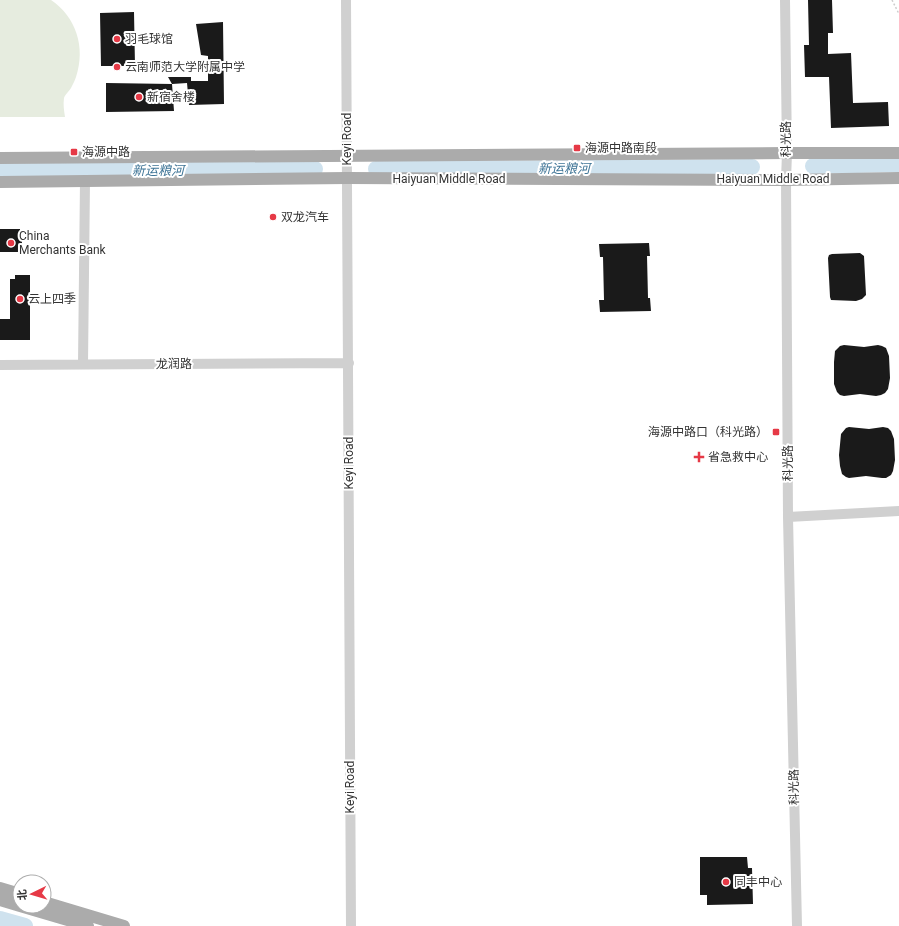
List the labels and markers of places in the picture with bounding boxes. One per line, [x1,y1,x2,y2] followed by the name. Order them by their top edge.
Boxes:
[125,32,173,46] place label: 羽毛球馆
[112,34,122,44] marker: 羽毛球馆
[125,60,245,74] place label: 云南师范大学附属中学
[112,62,122,72] marker: 云南师范大学附属中学
[147,90,195,104] place label: 新宿舍楼
[134,92,144,102] marker: 新宿舍楼
[585,141,657,155] place label: 海源中路南段
[572,143,582,153] marker: 海源中路南段
[82,145,130,159] place label: 海源中路
[69,147,79,157] marker: 海源中路
[281,210,329,224] place label: 双龙汽车
[268,212,278,222] marker: 双龙汽车
[19,229,107,257] place label: China Merchants Bank
[6,238,16,248] marker: China Merchants Bank
[28,292,76,306] place label: 云上四季
[15,294,25,304] marker: 云上四季
[648,425,768,439] place label: 海源中路口（科光路）
[771,427,781,437] marker: 海源中路口（科光路）
[708,450,768,464] place label: 省急救中心
[693,451,705,463] marker: 省急救中心
[734,875,782,889] place label: 同丰中心
[721,877,731,887] marker: 同丰中心

